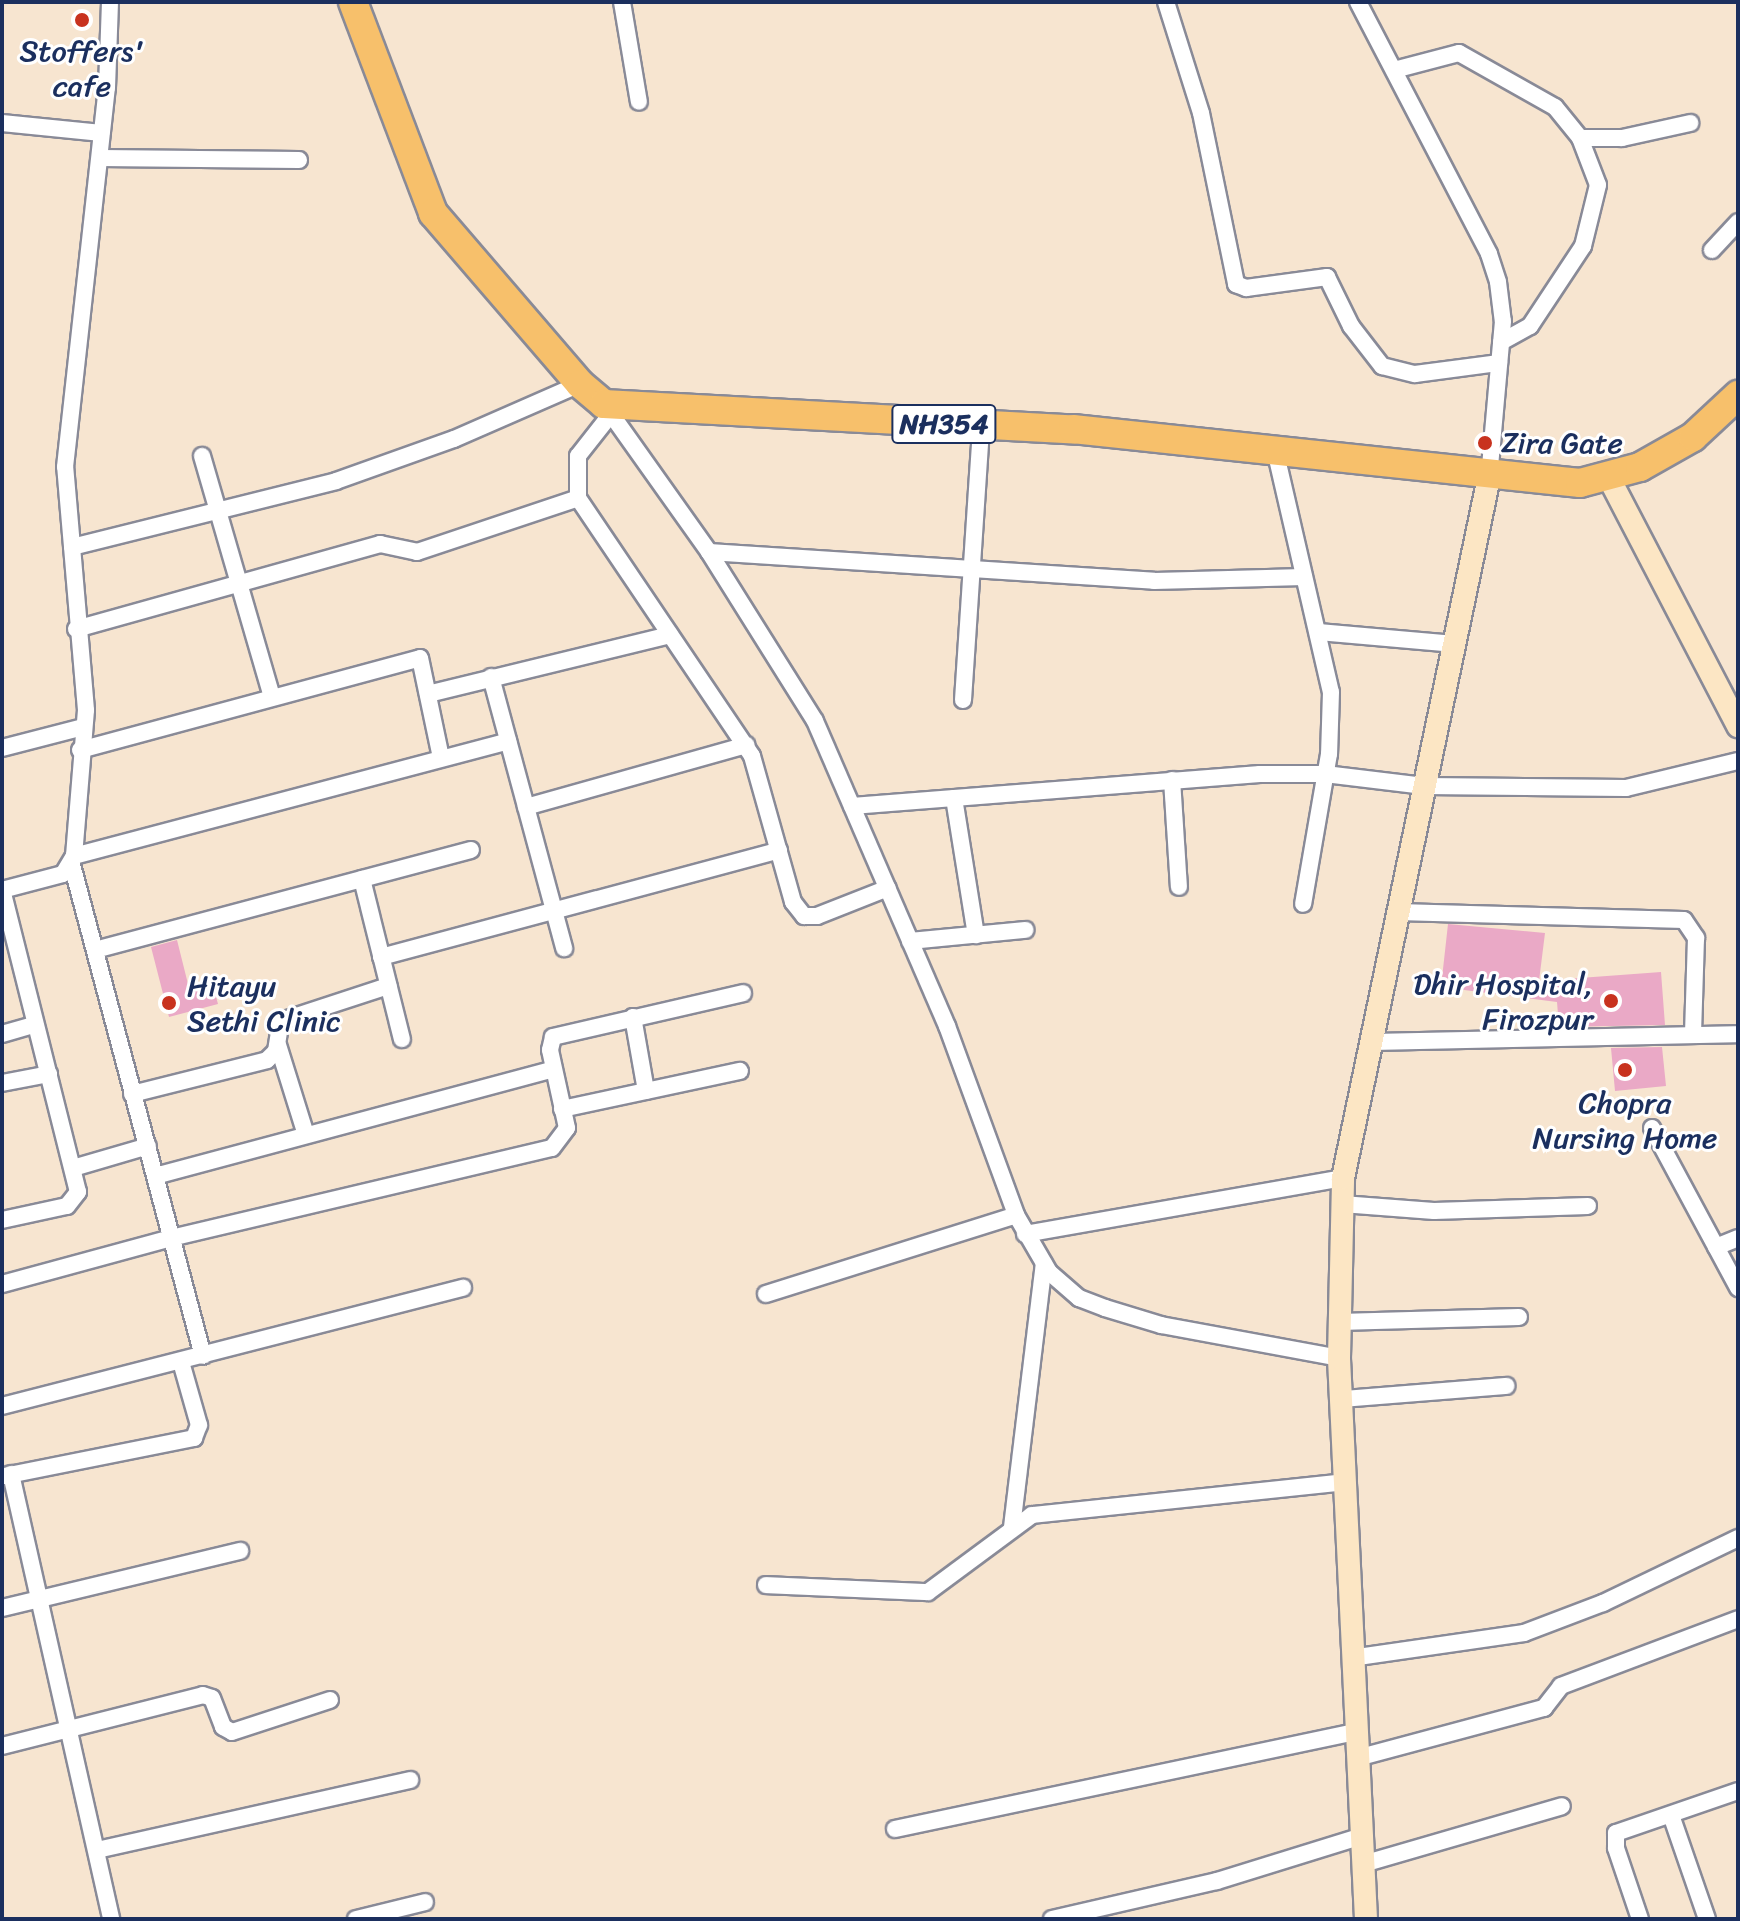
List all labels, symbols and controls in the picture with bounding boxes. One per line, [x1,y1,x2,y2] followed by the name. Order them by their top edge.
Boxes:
[73,11,91,29] marker: Stoffers' cafe
[19,33,145,104] place label: Stoffers' cafe
[890,400,998,448] road number: NH354
[1501,425,1623,461] place label: Zira Gate
[1476,434,1494,452] marker: Zira Gate
[1413,966,1593,1036] place label: Dhir Hospital, Firozpur
[187,968,341,1038] place label: Hitayu Sethi Clinic
[1600,990,1622,1012] marker: Dhir Hospital, Firozpur
[158,992,180,1014] marker: Hitayu Sethi Clinic
[1614,1059,1636,1081] marker: Chopra Nursing Home
[1532,1085,1718,1156] place label: Chopra Nursing Home

